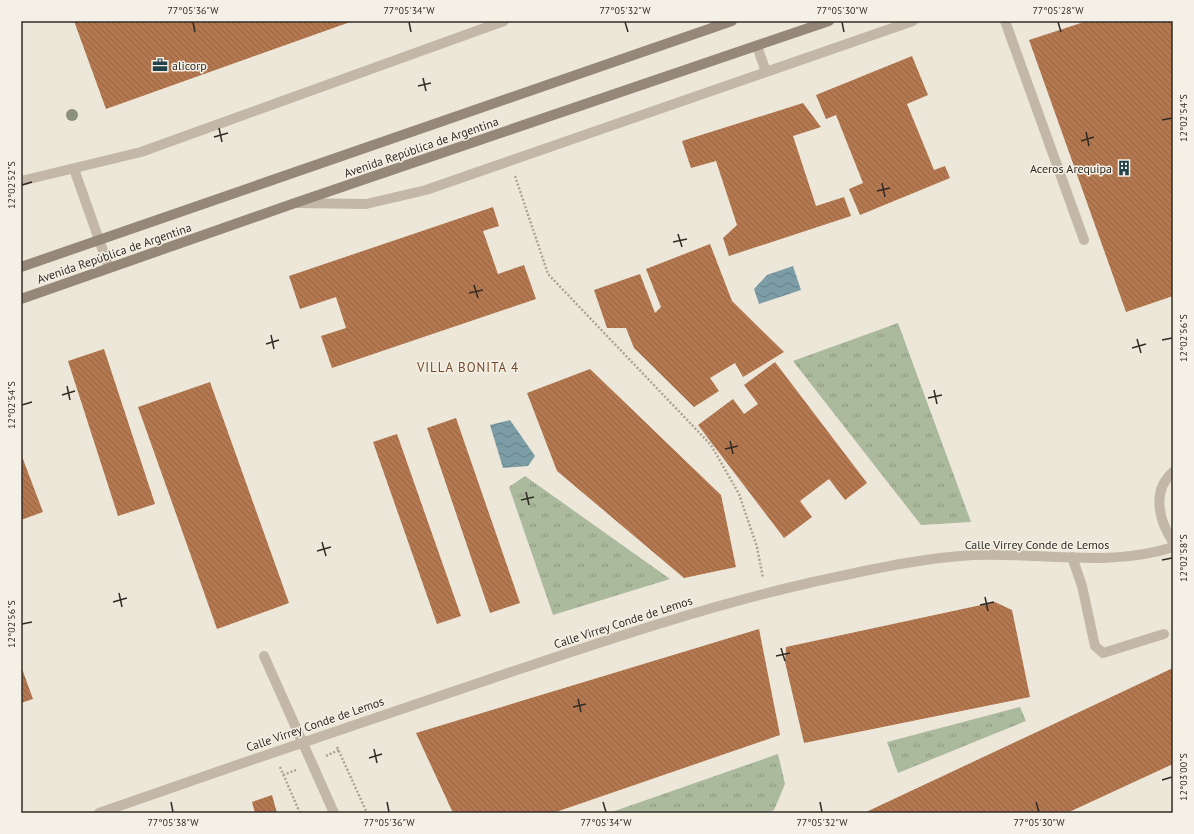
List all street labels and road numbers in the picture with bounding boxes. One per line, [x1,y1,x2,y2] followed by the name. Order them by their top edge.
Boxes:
[342,113,500,181] street label: Avenida República de Argentina
[35,219,193,287] street label: Avenida República de Argentina
[965,537,1109,552] street label: Calle Virrey Conde de Lemos
[552,593,694,651] street label: Calle Virrey Conde de Lemos
[244,693,386,755] street label: Calle Virrey Conde de Lemos

